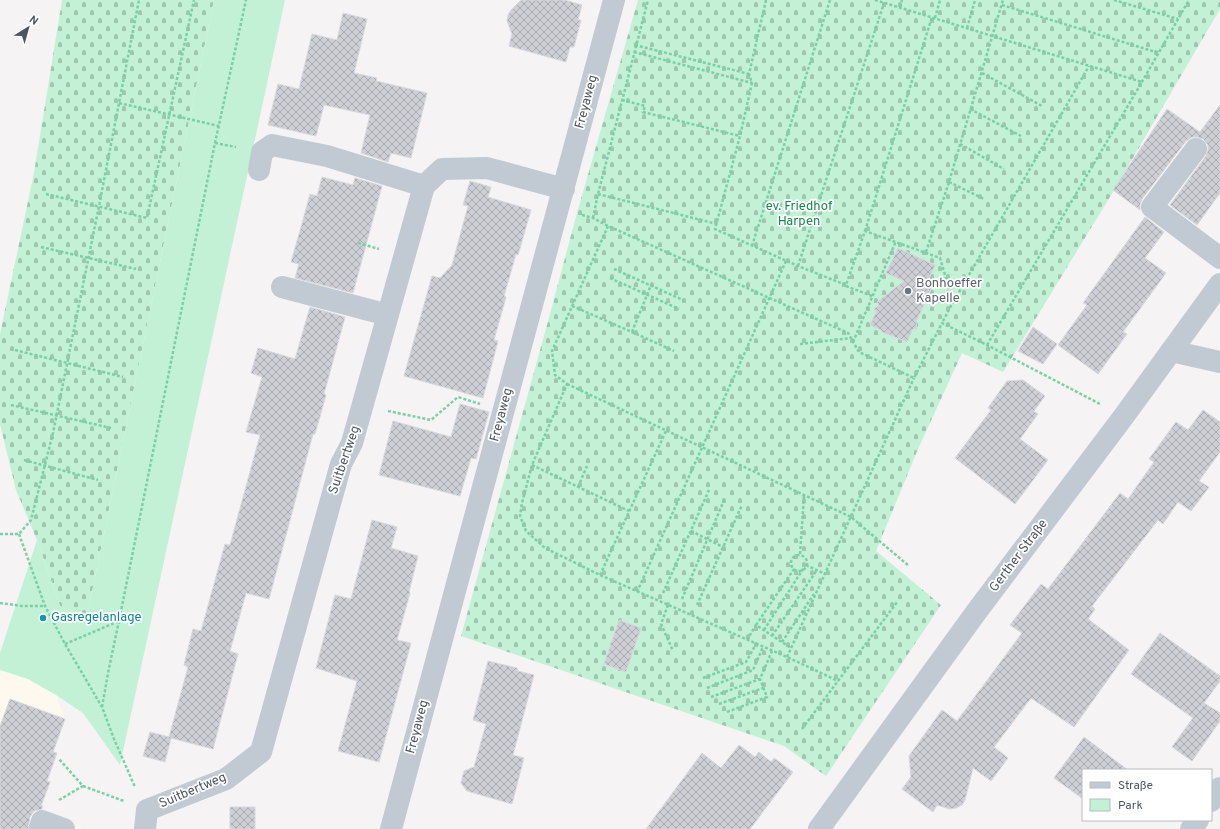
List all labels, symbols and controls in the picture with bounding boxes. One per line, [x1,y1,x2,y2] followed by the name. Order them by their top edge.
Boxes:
[8,8,48,48] north arrow
[26,13,41,29] text: N
[572,73,602,131] street label: Freyaweg
[766,199,833,230] park label: ev. Friedhof Harpen
[916,276,982,307] place label: Bonhoeffer Kapelle
[903,286,913,296] marker: Bonhoeffer Kapelle
[487,386,517,444] street label: Freyaweg
[326,424,364,496] street label: Suitbertweg
[987,517,1051,595] street label: Gerther Straße
[51,610,142,626] place label: Gasregelanlage
[38,613,48,623] marker: Gasregelanlage
[403,698,433,756] street label: Freyaweg
[1082,769,1212,821] legend
[157,770,229,812] street label: Suitbertweg
[1118,778,1153,794] text: Straße
[1118,798,1143,814] text: Park

